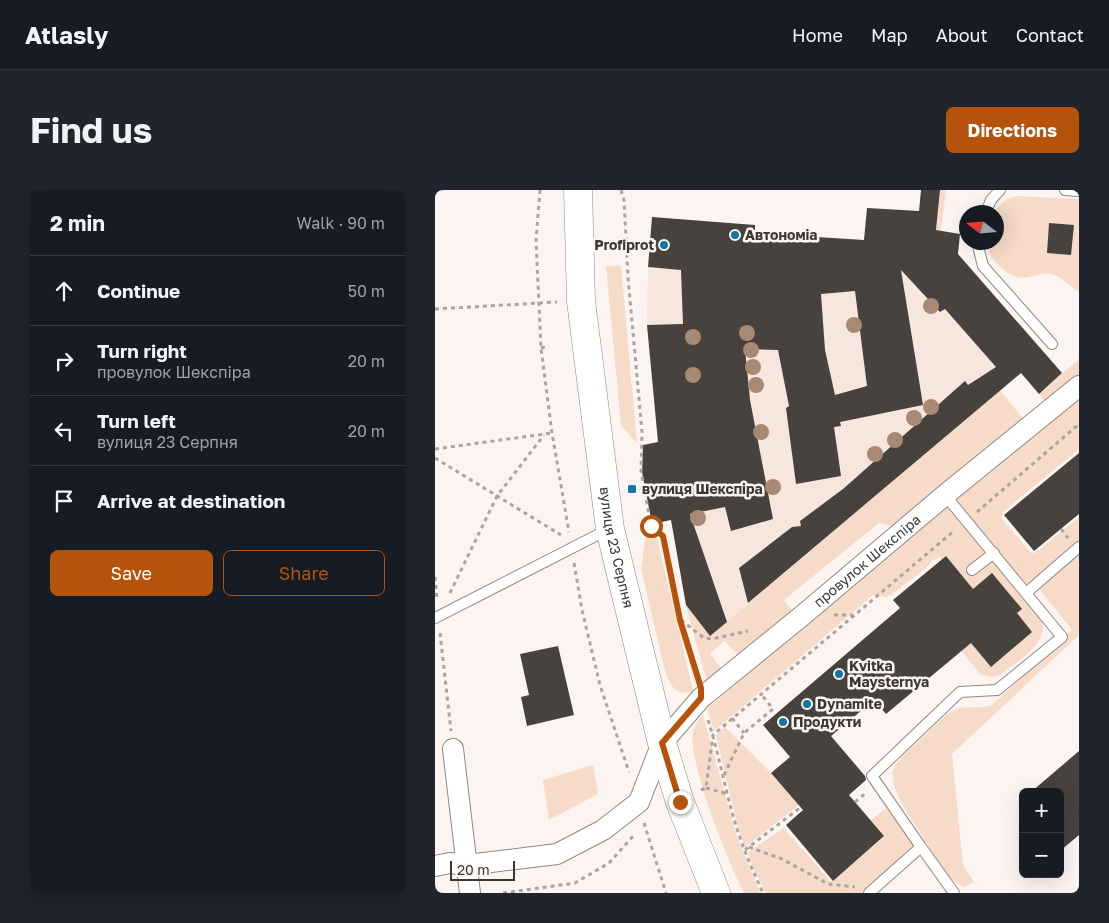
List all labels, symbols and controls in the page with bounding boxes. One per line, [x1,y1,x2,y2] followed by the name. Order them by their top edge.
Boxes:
[25,20,108,49] text: Atlasly
[792,24,843,46] text: Home
[871,24,908,46] text: Map
[936,24,988,46] text: About
[1016,24,1084,46] text: Contact
[946,107,1079,153] button: Directions
[30,109,152,151] text: Find us
[959,205,1004,250] north arrow
[50,210,105,236] text: 2 min
[297,213,385,233] text: Walk · 90 m
[745,226,817,243] place label: Автономіа
[729,229,741,241] marker: Автономіа
[594,236,654,253] place label: Profiprot
[658,239,670,251] marker: Profiprot
[50,277,78,305] icon: ahead
[97,279,180,302] text: Continue
[348,281,385,301] text: 50 m
[97,339,187,362] text: Turn right
[50,347,78,375] icon: right
[348,351,385,371] text: 20 m
[97,362,251,382] text: провулок Шекспіра
[97,409,176,432] text: Turn left
[50,417,78,445] icon: left
[348,421,385,441] text: 20 m
[97,432,238,452] text: вулиця 23 Серпня
[642,480,763,497] place label: вулиця Шекспіра
[626,483,638,495] marker: вулиця Шекспіра
[597,486,638,609] street label: вулиця 23 Серпня
[50,487,78,515] icon: arrive
[97,489,285,512] text: Arrive at destination
[810,510,924,610] street label: провулок Шекспіра
[640,515,663,538] route start
[50,550,213,596] button: Save
[223,550,385,596] button: Share
[849,657,929,690] place label: Kvitka Maysternya
[833,668,845,680] marker: Kvitka Maysternya
[817,695,882,712] place label: Dynamite
[801,698,813,710] marker: Dynamite
[793,713,861,730] place label: Продукти
[777,716,789,728] marker: Продукти
[1019,788,1064,878] map controls
[1019,788,1064,833] button: +
[669,791,692,814] route end
[1019,833,1064,878] button: −
[450,858,515,881] scale bar
[457,861,490,878] text: 20 m

